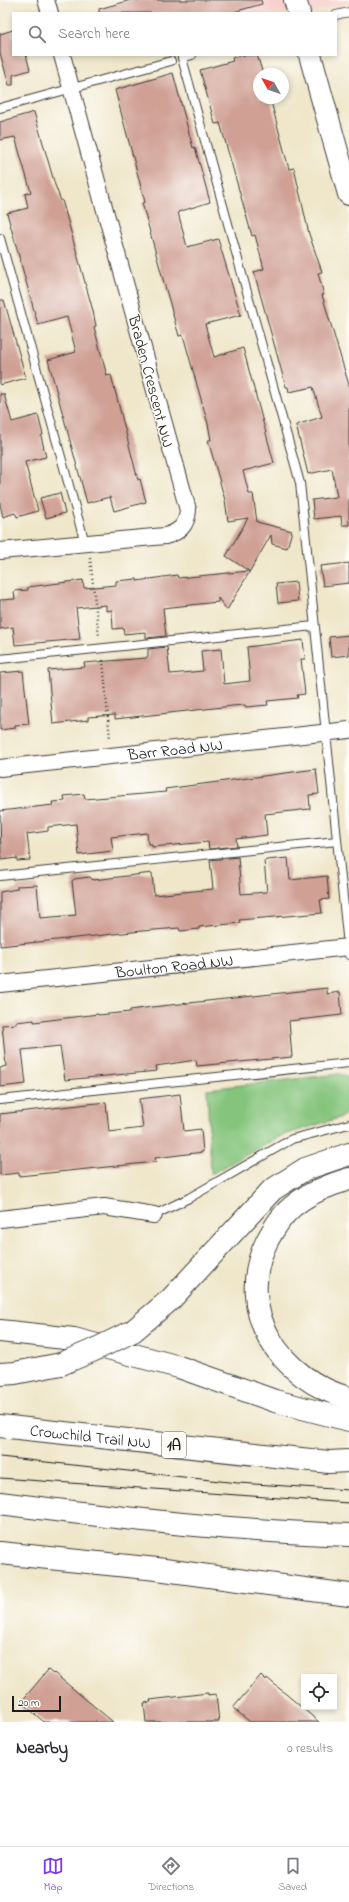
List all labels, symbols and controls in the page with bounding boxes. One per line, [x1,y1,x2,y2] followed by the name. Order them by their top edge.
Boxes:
[12,12,337,56] search box
[26,23,48,45] icon: search
[58,23,130,45] text: Search here
[253,68,289,104] north arrow
[121,312,179,450] street label: Braden Crescent NW
[125,734,224,768] street label: Barr Road NW
[113,949,234,986] street label: Boulton Road NW
[29,1419,152,1456] street label: Crowchild Trail NW
[162,1432,186,1458] road number: 1A
[301,1674,337,1710] map controls
[301,1674,337,1710] button: locate
[12,1694,61,1713] scale bar
[18,1695,40,1711] text: 20 m
[16,1736,68,1761] text: Nearby
[287,1739,333,1758] text: 0 results
[42,1855,64,1895] tab: Map
[148,1855,194,1895] tab: Directions
[278,1855,307,1895] tab: Saved

